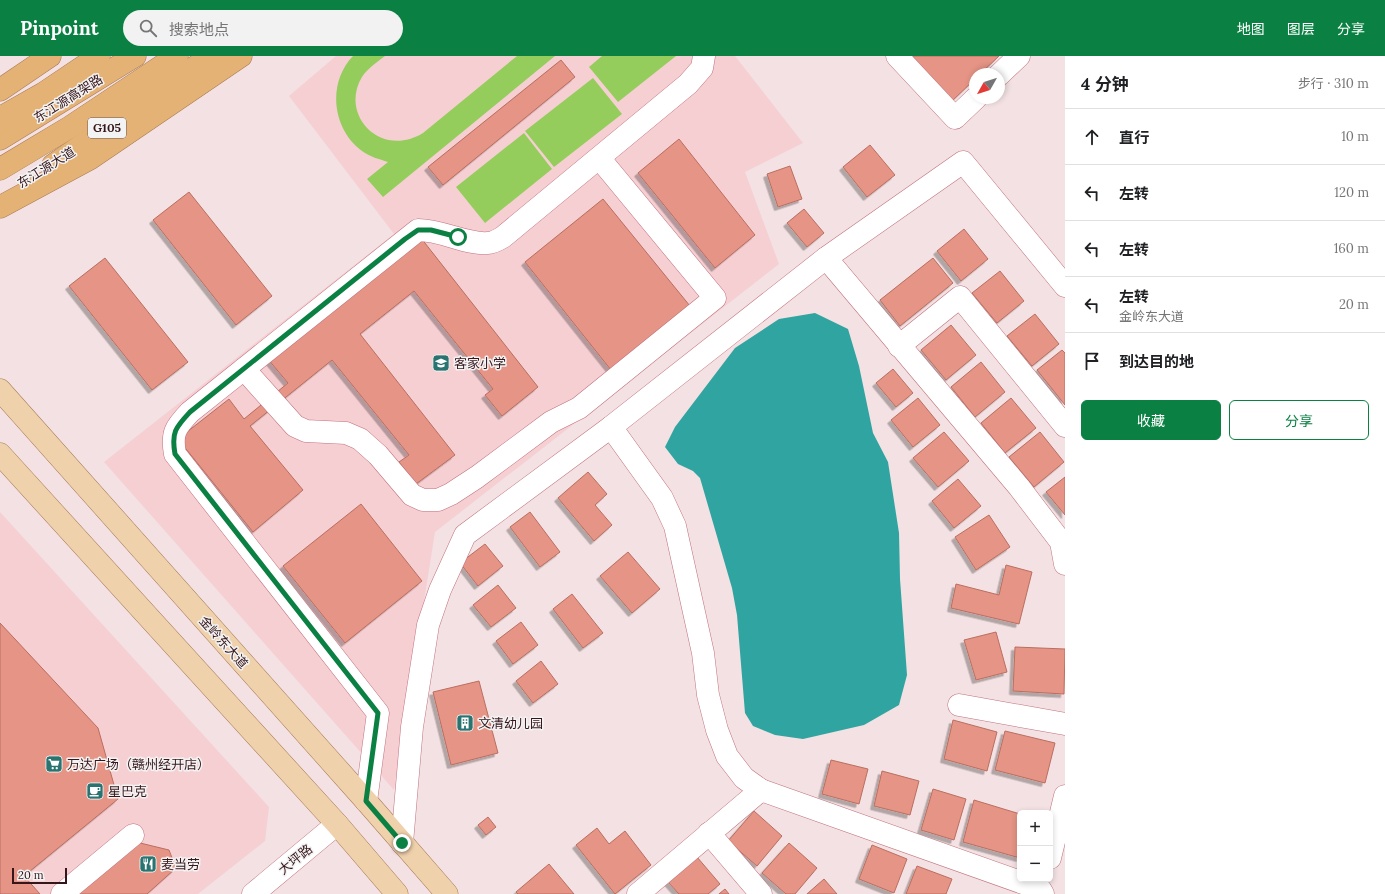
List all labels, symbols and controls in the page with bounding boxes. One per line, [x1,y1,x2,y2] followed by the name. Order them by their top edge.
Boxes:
[123,10,403,46] search box
[20,16,99,40] text: Pinpoint
[137,17,159,39] icon: search
[169,20,229,39] text: 搜索地点
[1237,20,1265,38] text: 地图
[1287,20,1315,38] text: 图层
[1337,20,1365,38] text: 分享
[969,68,1005,104] north arrow
[31,71,106,126] street label: 东江源高架路
[1081,73,1129,95] text: 4 分钟
[1298,75,1369,92] text: 步行 · 310 m
[88,118,126,138] road number: G105
[1081,126,1103,148] icon: ahead
[1119,128,1149,147] text: 直行
[1341,128,1369,145] text: 10 m
[14,143,78,192] street label: 东江源大道
[1081,182,1103,204] icon: left
[1119,184,1149,203] text: 左转
[1334,184,1369,201] text: 120 m
[449,228,467,246] route start
[1081,238,1103,260] icon: left
[1119,240,1149,259] text: 左转
[1334,240,1369,257] text: 160 m
[1119,287,1149,306] text: 左转
[1081,294,1103,316] icon: left
[1339,296,1369,313] text: 20 m
[1119,308,1184,325] text: 金岭东大道
[1081,350,1103,372] icon: arrive
[1119,352,1194,371] text: 到达目的地
[431,353,451,373] school or university icon: 客家小学
[454,355,506,372] place label: 客家小学
[1081,400,1221,440] button: 收藏
[1229,400,1369,440] button: 分享
[196,612,252,672] street label: 金岭东大道
[455,713,475,733] building icon: 文清幼儿园
[478,715,543,732] place label: 文清幼儿园
[44,754,64,774] supermarket icon: 万达广场（赣州经开店）
[67,756,210,773] place label: 万达广场（赣州经开店）
[85,781,105,801] cafe icon: 星巴克
[108,783,147,800] place label: 星巴克
[1017,810,1053,882] map controls
[1017,810,1053,846] button: +
[393,834,411,852] route end
[275,841,316,878] street label: 大坪路
[1017,846,1053,882] button: −
[138,854,158,874] restaurant icon: 麦当劳
[161,856,200,873] place label: 麦当劳
[12,866,67,885] scale bar
[18,868,43,882] text: 20 m

